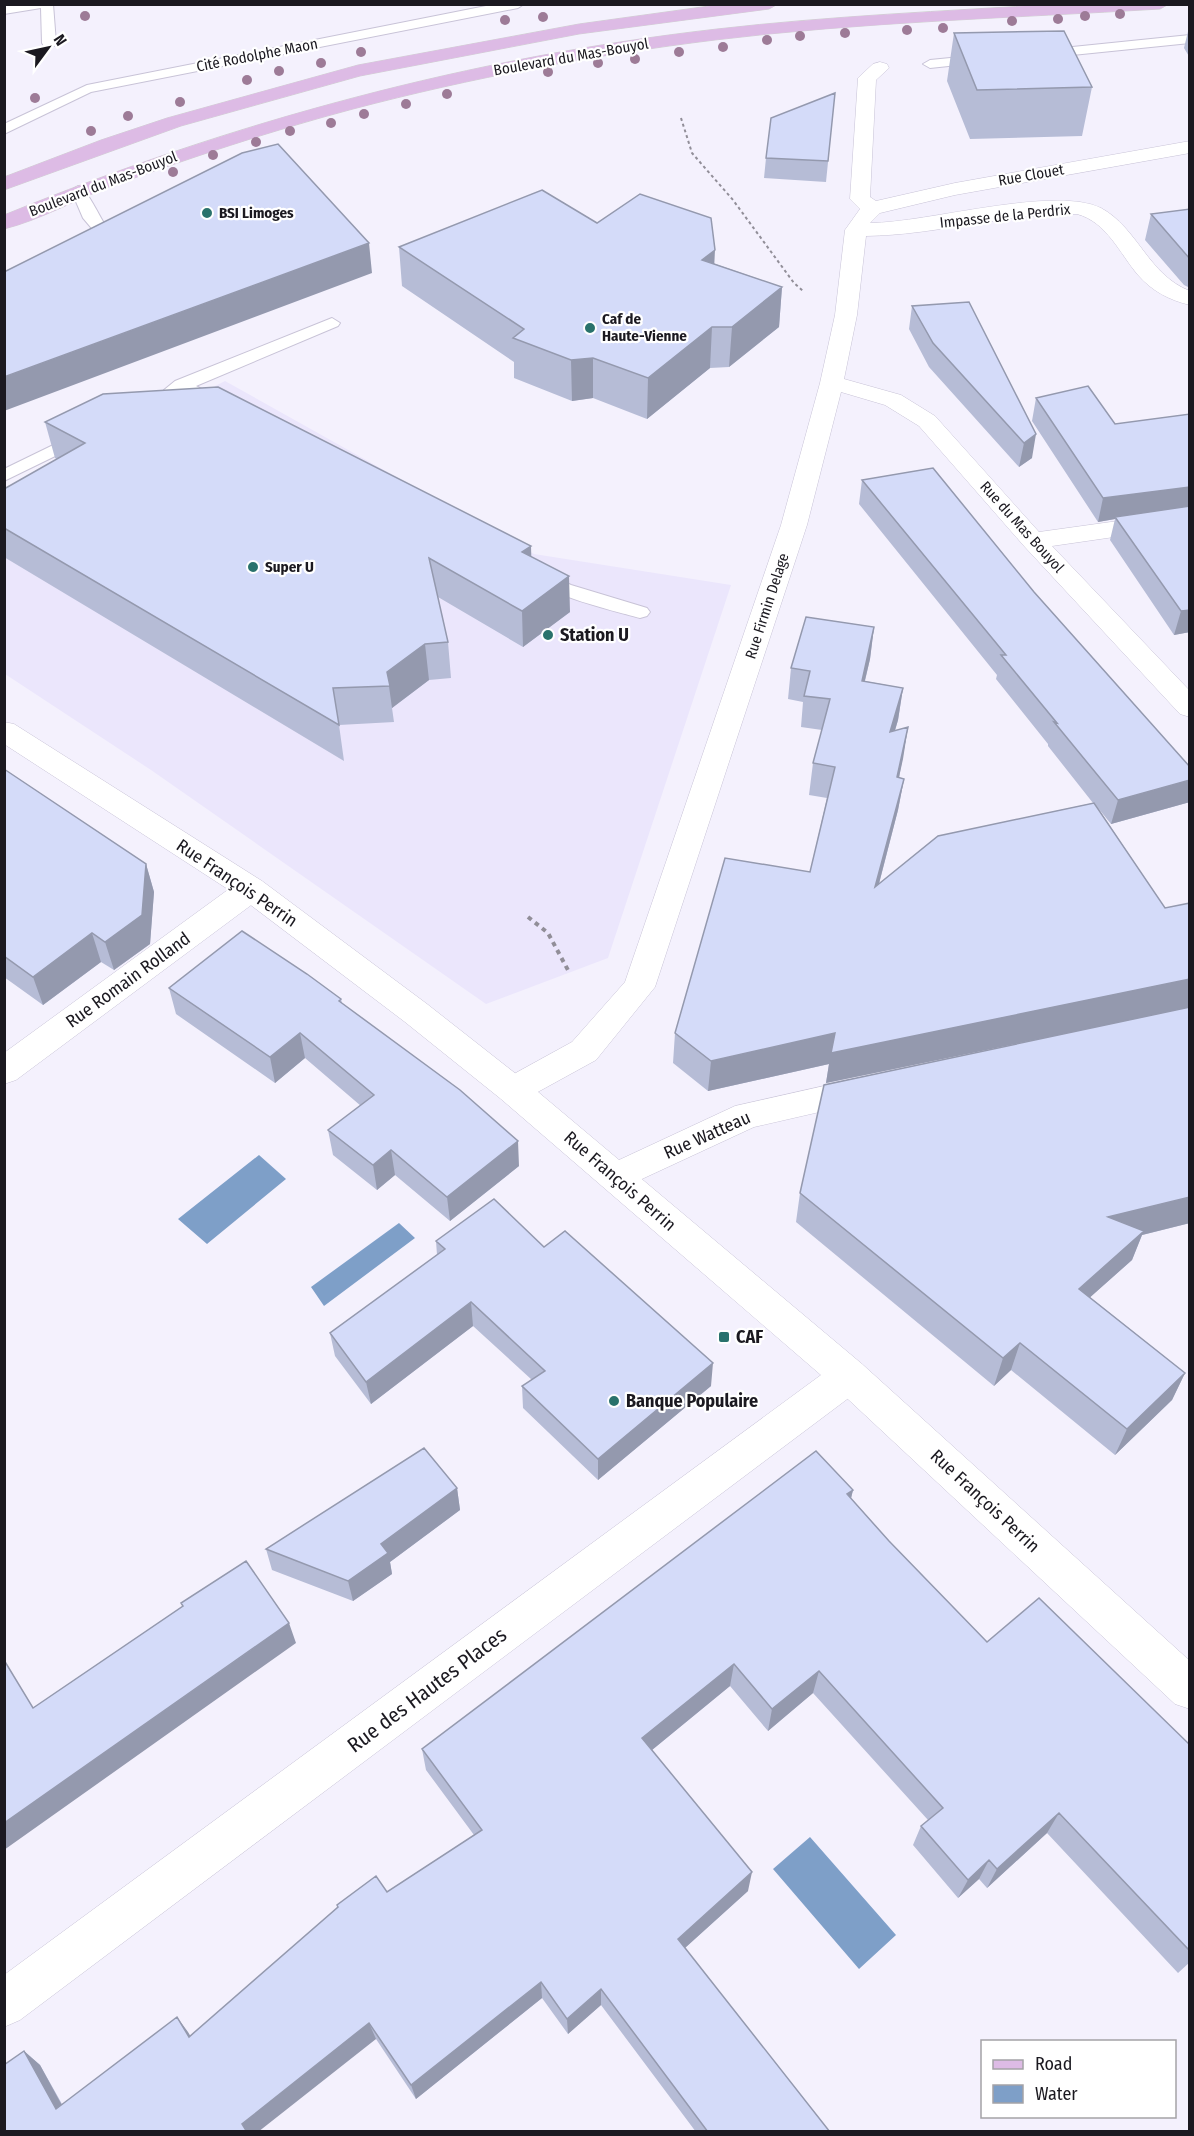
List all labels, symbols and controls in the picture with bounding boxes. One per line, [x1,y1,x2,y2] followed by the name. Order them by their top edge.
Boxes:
[18,18,78,78] north arrow
[50,31,71,49] text: N
[195,34,319,76] street label: Cité Rodolphe Maon
[492,35,650,79] street label: Boulevard du Mas-Bouyol
[27,147,180,221] street label: Boulevard du Mas-Bouyol
[997,160,1065,190] street label: Rue Clouet
[939,200,1072,232] street label: Impasse de la Perdrix
[219,204,294,222] place label: BSI Limoges
[200,206,214,220] marker: BSI Limoges
[602,310,687,345] place label: Caf de Haute-Vienne
[583,321,597,335] marker: Caf de Haute-Vienne
[976,478,1068,576] street label: Rue du Mas Bouyol
[741,551,793,661] street label: Rue Firmin Delage
[265,558,314,576] place label: Super U
[246,560,260,574] marker: Super U
[560,624,629,646] place label: Station U
[541,628,555,642] marker: Station U
[172,834,302,932] street label: Rue François Perrin
[61,927,195,1033] street label: Rue Romain Rolland
[660,1106,754,1164] street label: Rue Watteau
[559,1126,681,1236] street label: Rue François Perrin
[736,1326,763,1348] place label: CAF
[717,1330,731,1344] marker: CAF
[626,1390,758,1412] place label: Banque Populaire
[607,1394,621,1408] marker: Banque Populaire
[926,1445,1044,1557] street label: Rue François Perrin
[342,1622,512,1758] street label: Rue des Hautes Places
[981,2040,1176,2118] legend
[1035,2053,1072,2075] text: Road
[1035,2083,1078,2105] text: Water

